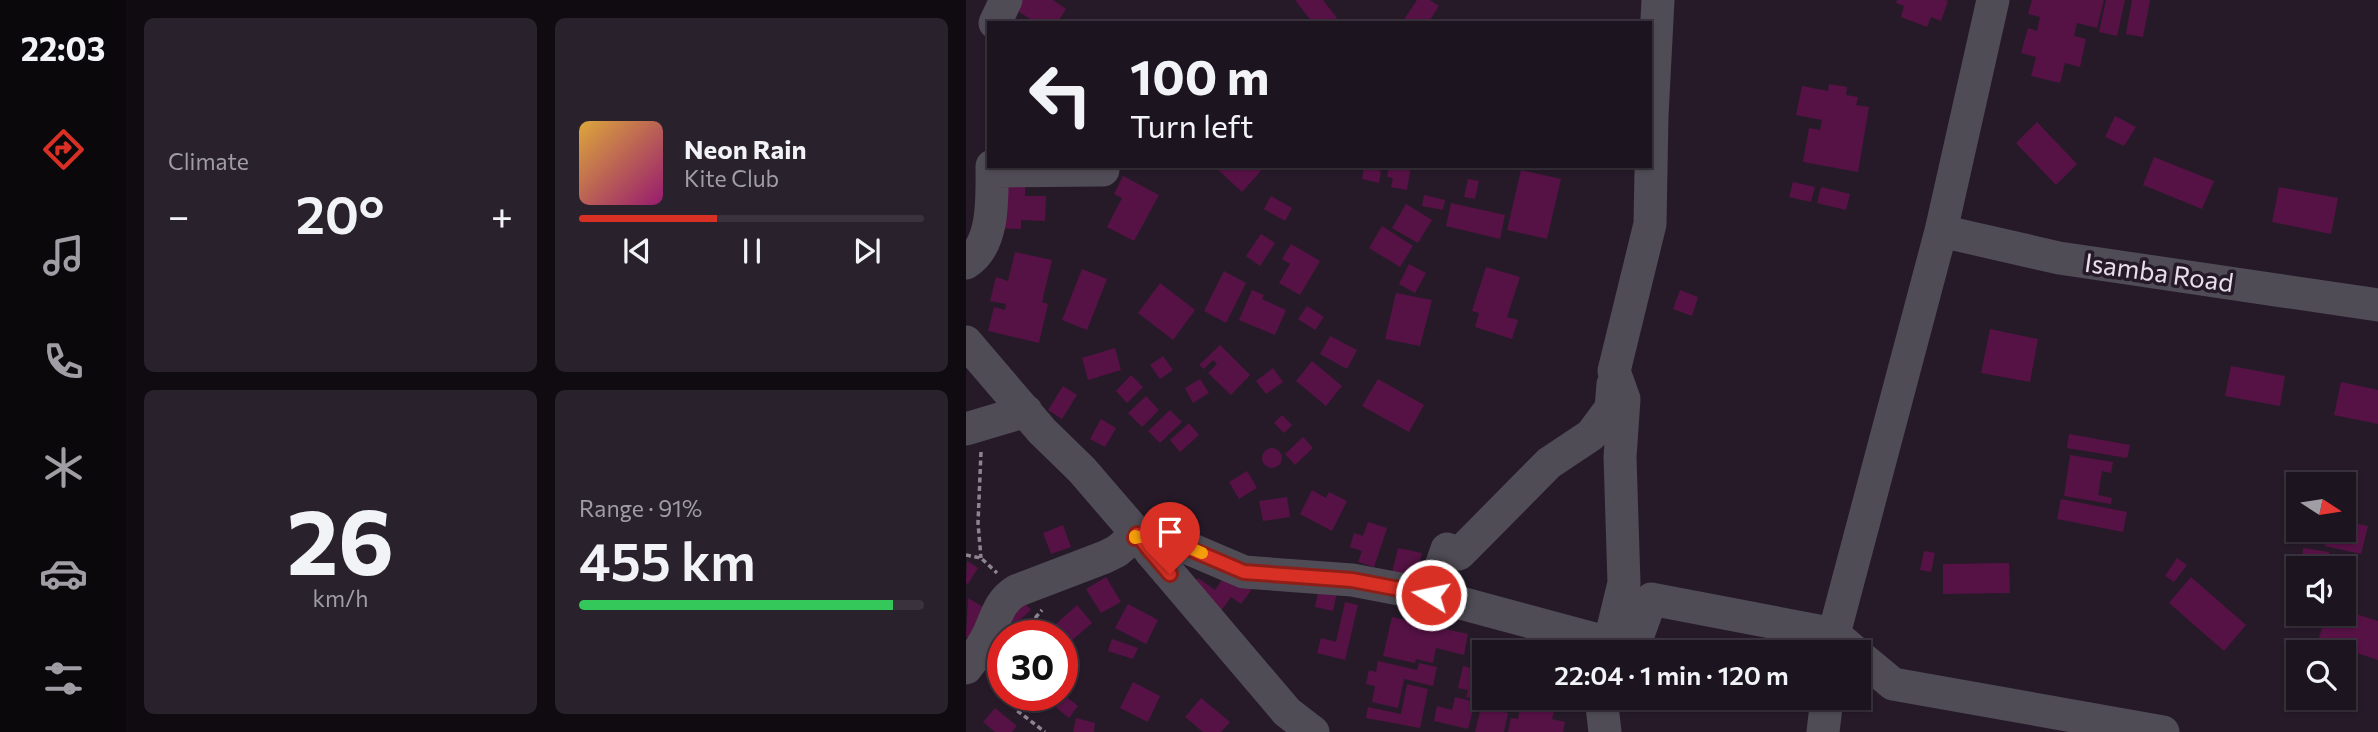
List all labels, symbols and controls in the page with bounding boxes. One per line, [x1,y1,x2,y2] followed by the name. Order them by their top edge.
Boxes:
[21,28,105,68] text: 22:03
[1130,45,1269,105] text: 100 m
[1015,49,1106,140] icon: left
[1130,105,1254,145] text: Turn left
[39,125,88,174] icon: directions
[684,133,807,164] text: Neon Rain
[168,147,249,175] text: Climate
[684,164,779,192] text: Kite Club
[296,181,385,245] text: 20°
[168,191,190,238] text: −
[491,191,513,238] text: +
[39,231,88,280] icon: music
[618,232,656,270] icon: previous
[733,232,771,270] icon: pause
[848,232,886,270] icon: next
[2083,246,2236,297] street label: Isamba Road
[39,337,88,386] icon: phone
[39,443,88,492] icon: climate
[2286,472,2356,542] north arrow
[2286,472,2356,710] map controls
[287,482,394,594] text: 26
[579,494,702,522] text: Range · 91%
[1140,502,1200,574] pin
[1151,513,1189,551] icon: arrive
[579,528,756,592] text: 455 km
[39,549,88,598] icon: car
[2286,556,2356,626] button: sound
[1394,558,1468,632] position arrow
[313,584,368,612] text: km/h
[987,620,1078,711] speed limit sign: 30
[2286,640,2356,710] button: search
[39,654,88,703] icon: filters
[1554,659,1789,690] text: 22:04 · 1 min · 120 m

